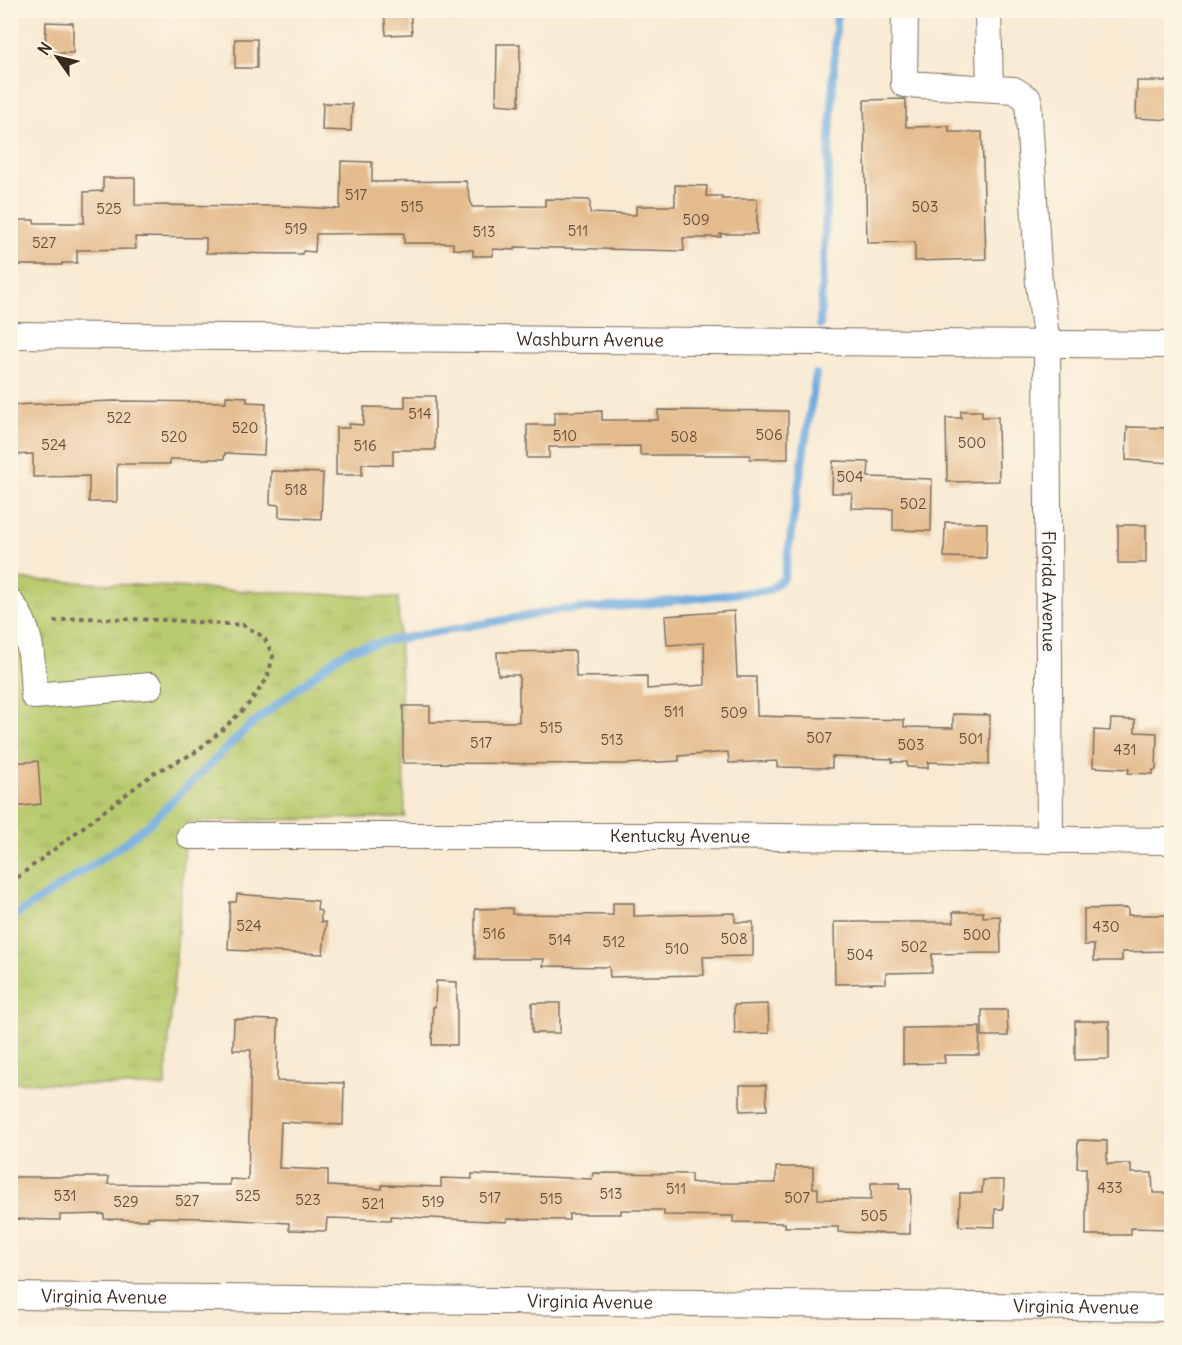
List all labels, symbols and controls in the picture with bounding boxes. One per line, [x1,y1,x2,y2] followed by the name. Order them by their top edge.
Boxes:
[27,27,87,87] north arrow
[33,38,56,59] text: N
[345,185,367,204] house number: 517
[400,197,424,216] house number: 515
[911,197,939,216] house number: 503
[96,199,122,218] house number: 525
[682,210,710,229] house number: 509
[284,219,308,238] house number: 519
[568,221,588,240] house number: 511
[472,222,496,241] house number: 513
[32,233,56,252] house number: 527
[516,327,664,352] street label: Washburn Avenue
[408,404,432,423] house number: 514
[106,408,132,427] house number: 522
[232,418,258,437] house number: 520
[755,425,783,444] house number: 506
[553,426,577,445] house number: 510
[161,427,187,446] house number: 520
[670,427,698,446] house number: 508
[958,433,986,452] house number: 500
[41,435,67,454] house number: 524
[353,436,377,455] house number: 516
[836,467,864,486] house number: 504
[284,480,308,499] house number: 518
[900,494,926,513] house number: 502
[1037,531,1061,652] street label: Florida Avenue
[664,702,684,721] house number: 511
[720,703,748,722] house number: 509
[539,718,563,737] house number: 515
[806,728,832,747] house number: 507
[959,729,983,748] house number: 501
[600,730,624,749] house number: 513
[470,733,492,752] house number: 517
[897,735,925,754] house number: 503
[1114,740,1136,759] house number: 431
[610,824,750,848] street label: Kentucky Avenue
[236,916,262,935] house number: 524
[1092,917,1120,936] house number: 430
[482,924,506,943] house number: 516
[963,925,991,944] house number: 500
[720,929,748,948] house number: 508
[548,930,572,949] house number: 514
[603,932,625,951] house number: 512
[901,937,927,956] house number: 502
[665,939,689,958] house number: 510
[846,945,874,964] house number: 504
[1097,1178,1123,1197] house number: 433
[666,1179,686,1198] house number: 511
[599,1184,623,1203] house number: 513
[54,1186,76,1205] house number: 531
[235,1186,261,1205] house number: 525
[479,1188,501,1207] house number: 517
[784,1188,810,1207] house number: 507
[539,1189,563,1208] house number: 515
[295,1190,321,1209] house number: 523
[175,1191,199,1210] house number: 527
[113,1192,139,1211] house number: 529
[421,1192,445,1211] house number: 519
[362,1194,384,1213] house number: 521
[860,1206,888,1225] house number: 505
[41,1284,167,1309] street label: Virginia Avenue
[527,1289,653,1314] street label: Virginia Avenue
[1013,1294,1139,1319] street label: Virginia Avenue

